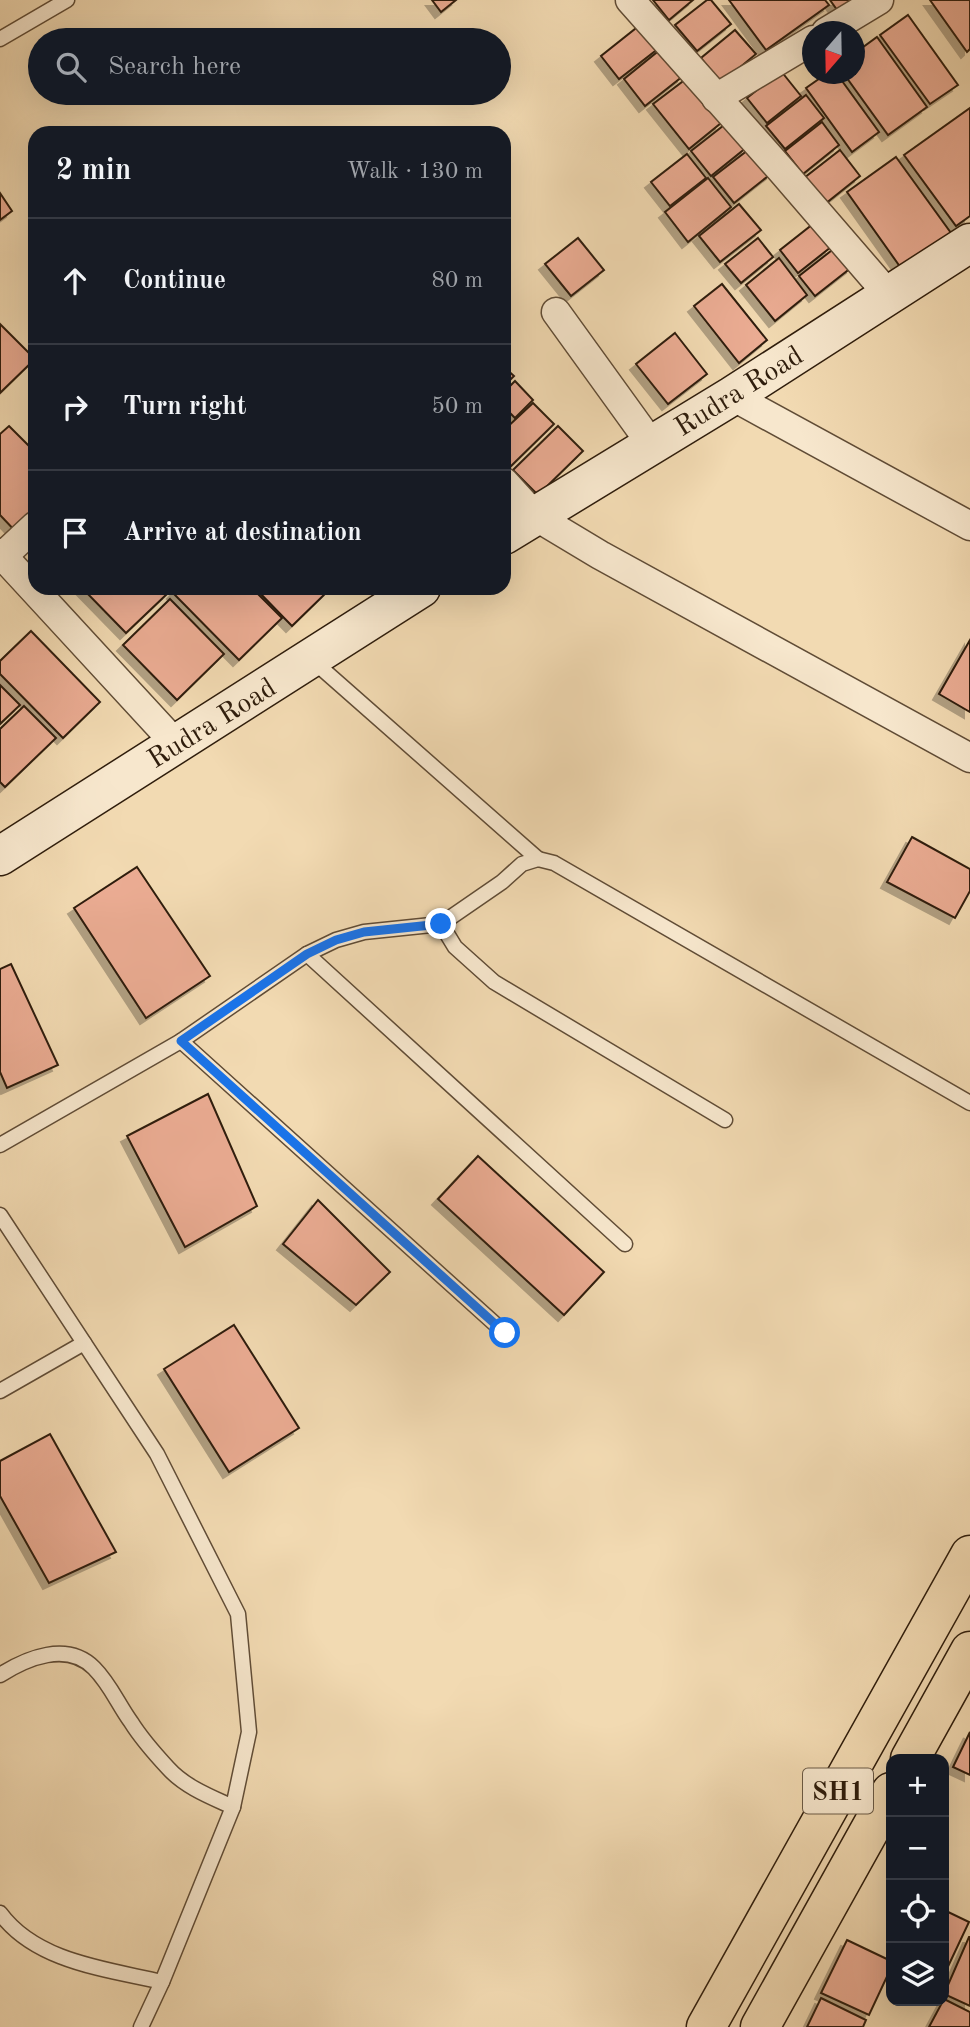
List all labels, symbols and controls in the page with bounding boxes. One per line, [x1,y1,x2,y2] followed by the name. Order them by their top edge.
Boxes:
[802,21,865,84] north arrow
[28,28,511,105] search box
[52,48,90,86] icon: search
[108,54,241,80] text: Search here
[56,156,131,186] text: 2 min
[347,160,483,183] text: Walk · 130 m
[56,262,94,300] icon: ahead
[123,268,226,294] text: Continue
[432,269,483,292] text: 80 m
[671,342,809,443] street label: Rudra Road
[56,388,94,426] icon: right
[123,394,246,420] text: Turn right
[432,395,483,418] text: 50 m
[56,514,94,552] icon: arrive
[123,520,362,546] text: Arrive at destination
[144,674,282,775] street label: Rudra Road
[425,908,456,939] route end
[489,1317,520,1348] route start
[886,1754,949,2006] map controls
[886,1754,949,1817] button: +
[803,1768,873,1814] road number: SH1
[886,1817,949,1880] button: −
[886,1880,949,1943] button: locate
[886,1943,949,2006] button: layers

